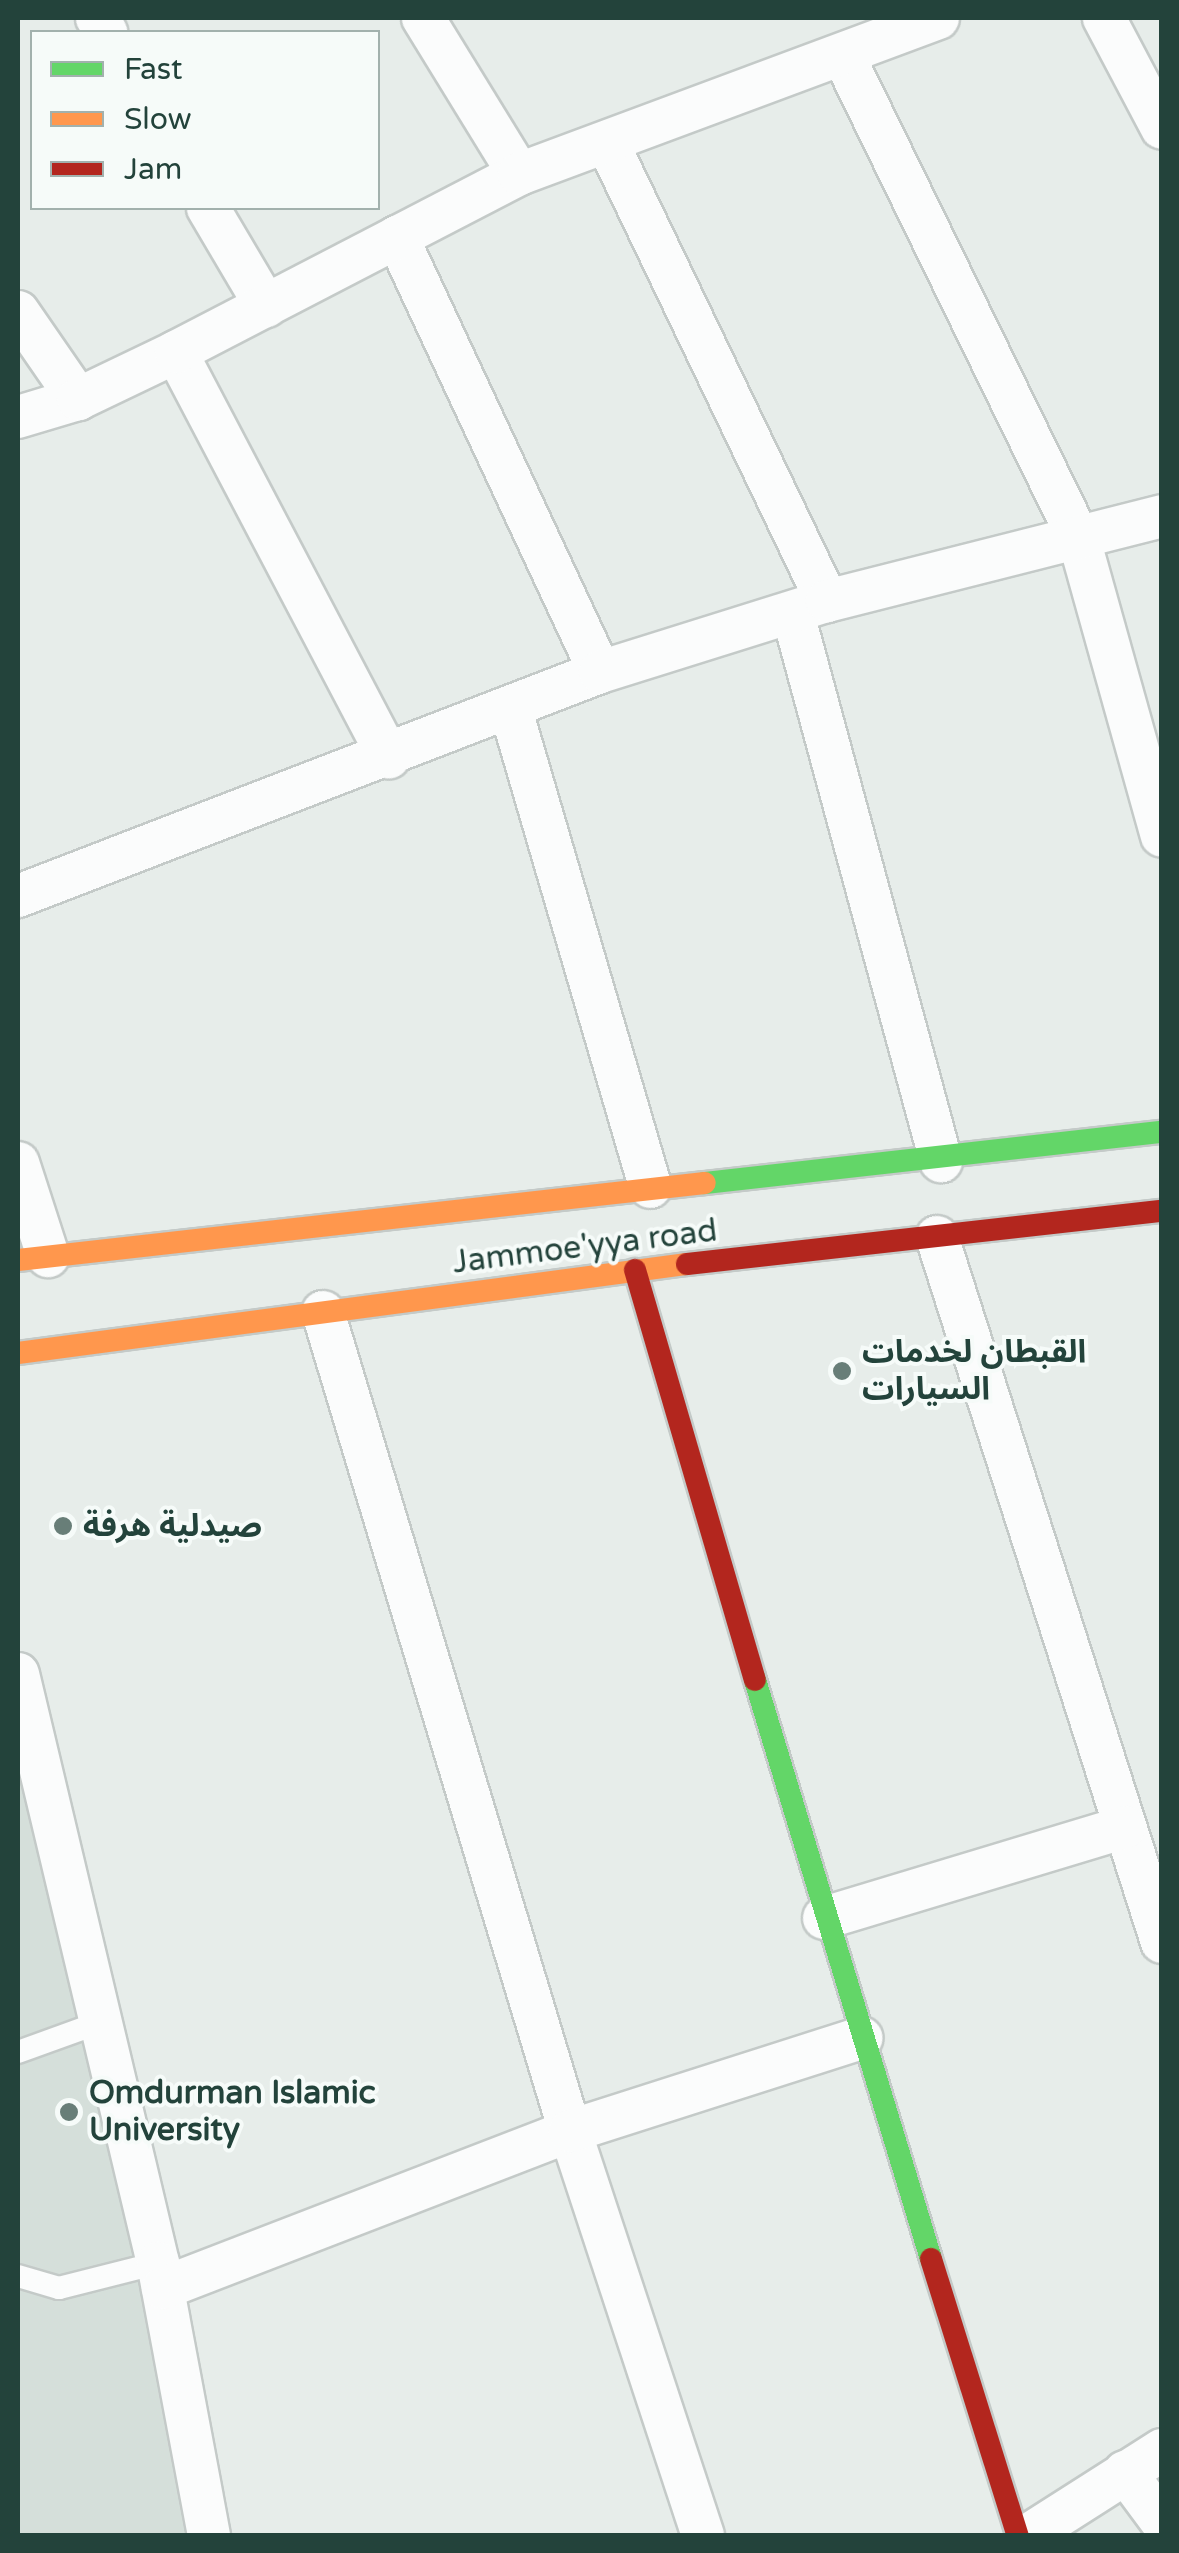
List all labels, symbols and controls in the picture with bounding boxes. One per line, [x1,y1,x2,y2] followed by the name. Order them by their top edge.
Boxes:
[30,30,380,210] legend
[124,51,183,88] text: Fast
[124,101,192,138] text: Slow
[124,151,182,188] text: Jam
[451,1212,719,1282] street label: Jammoe'yya road
[862,1334,1086,1409] place label: القبطان لخدمات السيارات
[831,1360,853,1382] marker: القبطان لخدمات السيارات
[83,1507,262,1545] place label: صيدلية هرفة
[52,1515,74,1537] marker: صيدلية هرفة
[89,2075,376,2150] place label: Omdurman Islamic University
[58,2101,80,2123] marker: Omdurman Islamic University

